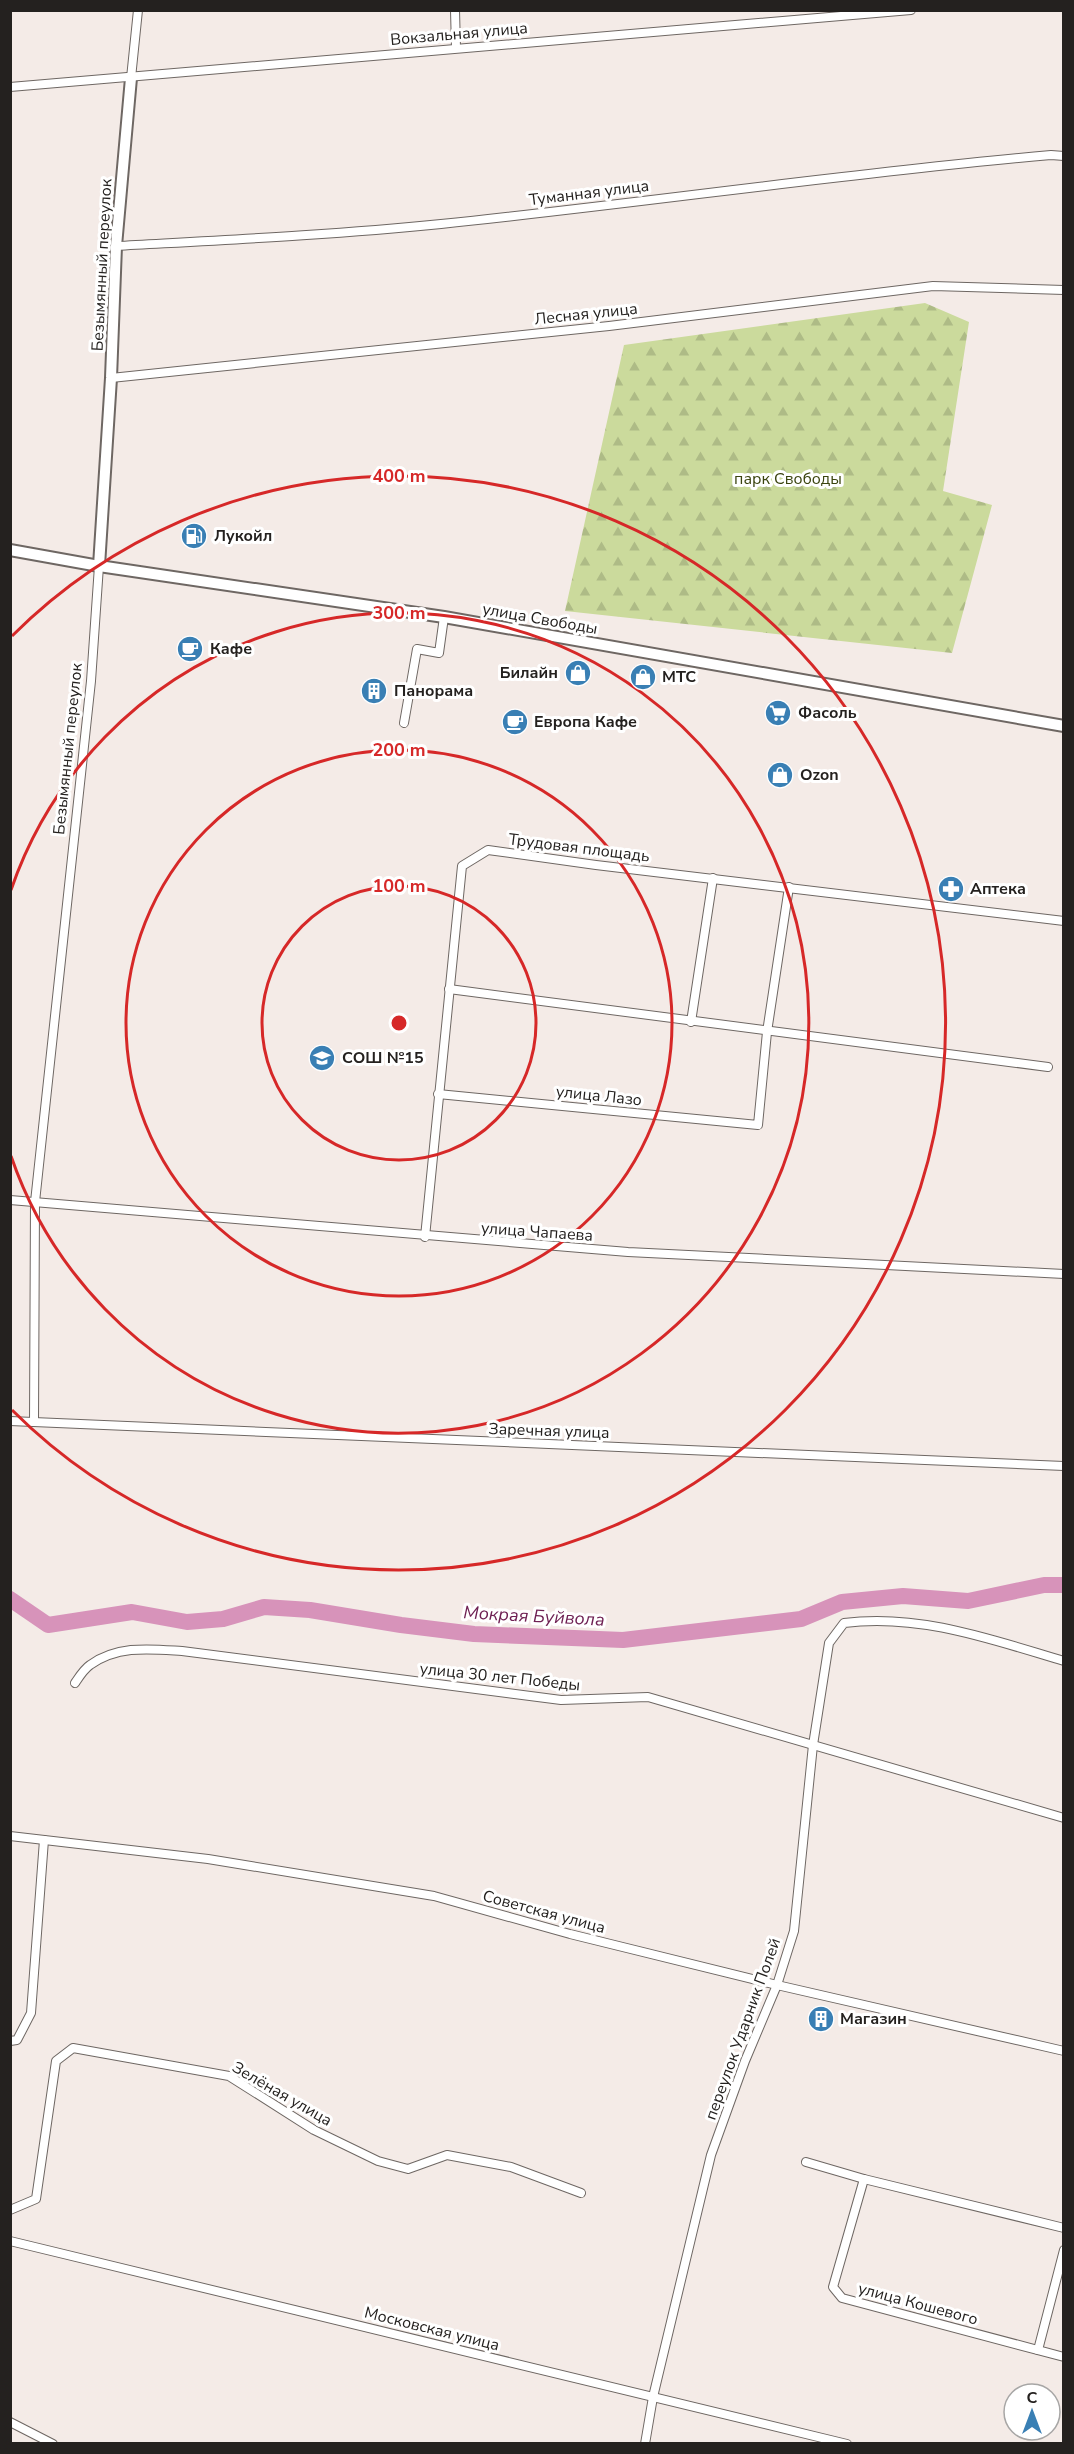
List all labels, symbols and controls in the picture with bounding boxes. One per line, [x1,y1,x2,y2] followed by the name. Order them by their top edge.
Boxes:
[389,17,529,51] street label: Вокзальная улица
[528,175,650,211] street label: Туманная улица
[86,178,118,352] street label: Безымянный переулок
[533,298,639,330] street label: Лесная улица
[372,464,426,488] text: 400 m
[734,468,842,490] park label: парк Свободы
[179,521,209,551] fuel station icon: Лукойл
[214,525,272,547] place label: Лукойл
[481,598,599,640] street label: улица Свободы
[372,601,426,625] text: 300 m
[175,634,205,664] cafe icon: Кафе
[210,638,252,660] place label: Кафе
[563,658,593,688] shop icon: Билайн
[48,661,88,836] street label: Безымянный переулок
[500,662,558,684] place label: Билайн
[628,662,658,692] shop icon: МТС
[662,666,696,688] place label: МТС
[359,676,389,706] building icon: Панорама
[394,680,473,702] place label: Панорама
[763,698,793,728] supermarket icon: Фасоль
[798,702,857,724] place label: Фасоль
[500,707,530,737] cafe icon: Европа Кафе
[534,711,637,733] place label: Европа Кафе
[372,738,426,762] text: 200 m
[765,760,795,790] shop icon: Ozon
[800,764,839,786] place label: Ozon
[507,828,651,868] street label: Трудовая площадь
[372,874,426,898] text: 100 m
[936,874,966,904] pharmacy icon: Аптека
[970,878,1026,900] place label: Аптека
[389,1013,409,1033] centre of rings
[307,1043,337,1073] school or university icon: СОШ №15
[342,1047,424,1069] place label: СОШ №15
[555,1081,643,1111] street label: улица Лазо
[480,1217,594,1247] street label: улица Чапаева
[488,1418,610,1444] street label: Заречная улица
[463,1600,605,1632] water label: Мокрая Буйвола
[419,1658,581,1696] street label: улица 30 лет Победы
[480,1885,608,1939] street label: Советская улица
[700,1935,786,2123] street label: переулок Ударник Полей
[806,2004,836,2034] building icon: Магазин
[840,2008,907,2030] place label: Магазин
[228,2056,336,2132] street label: Зелёная улица
[856,2277,980,2331] street label: улица Кошевого
[362,2302,502,2356] street label: Московская улица
[1002,2382,1062,2442] north arrow
[1027,2387,1038,2409] text: С

